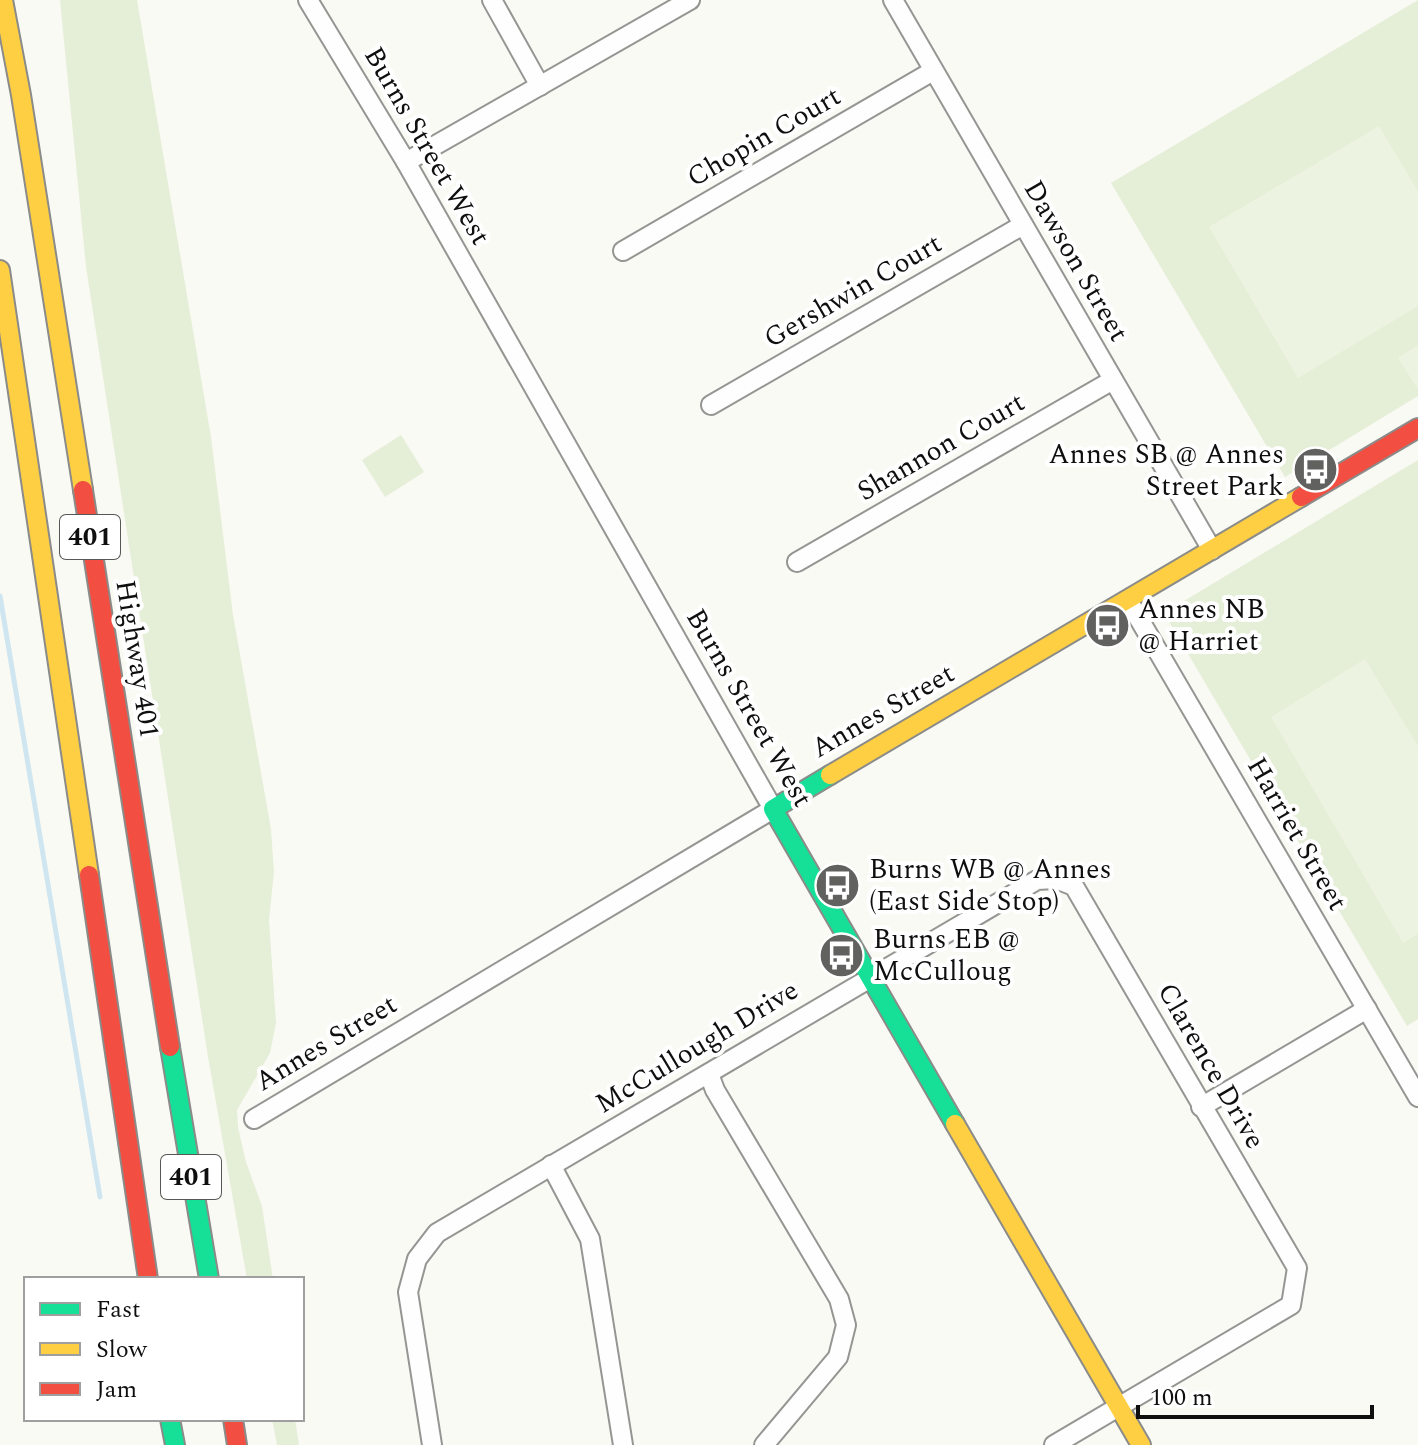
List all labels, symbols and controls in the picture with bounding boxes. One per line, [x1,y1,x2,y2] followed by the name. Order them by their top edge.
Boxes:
[353,39,501,254] street label: Burns Street West
[679,75,849,199] street label: Chopin Court
[1012,172,1140,350] street label: Dawson Street
[756,222,950,360] street label: Gershwin Court
[849,381,1033,513] street label: Shannon Court
[1048,433,1284,508] place label: Annes SB @ Annes Street Park
[1291,446,1339,494] bus stop icon: Annes SB @ Annes Street Park
[60,515,120,559] road number: 401
[103,577,171,741] street label: Highway 401
[1138,588,1265,663] place label: Annes NB @ Harriet
[675,601,823,816] street label: Burns Street West
[1083,601,1131,649] bus stop icon: Annes NB @ Harriet
[803,652,963,770] street label: Annes Street
[1236,749,1358,919] street label: Harriet Street
[869,848,1112,923] place label: Burns WB @ Annes (East Side Stop)
[814,861,862,909] bus stop icon: Burns WB @ Annes (East Side Stop)
[873,918,1020,993] place label: Burns EB @ McCulloug
[818,931,866,979] bus stop icon: Burns EB @ McCulloug
[587,969,807,1125] street label: McCullough Drive
[1146,975,1276,1157] street label: Clarence Drive
[246,983,406,1103] street label: Annes Street
[161,1155,221,1199] road number: 401
[24,1277,304,1421] legend
[96,1292,141,1328] text: Fast
[96,1332,148,1368] text: Slow
[1138,1369,1372,1419] scale bar
[96,1372,137,1408] text: Jam
[1150,1380,1213,1416] text: 100 m

